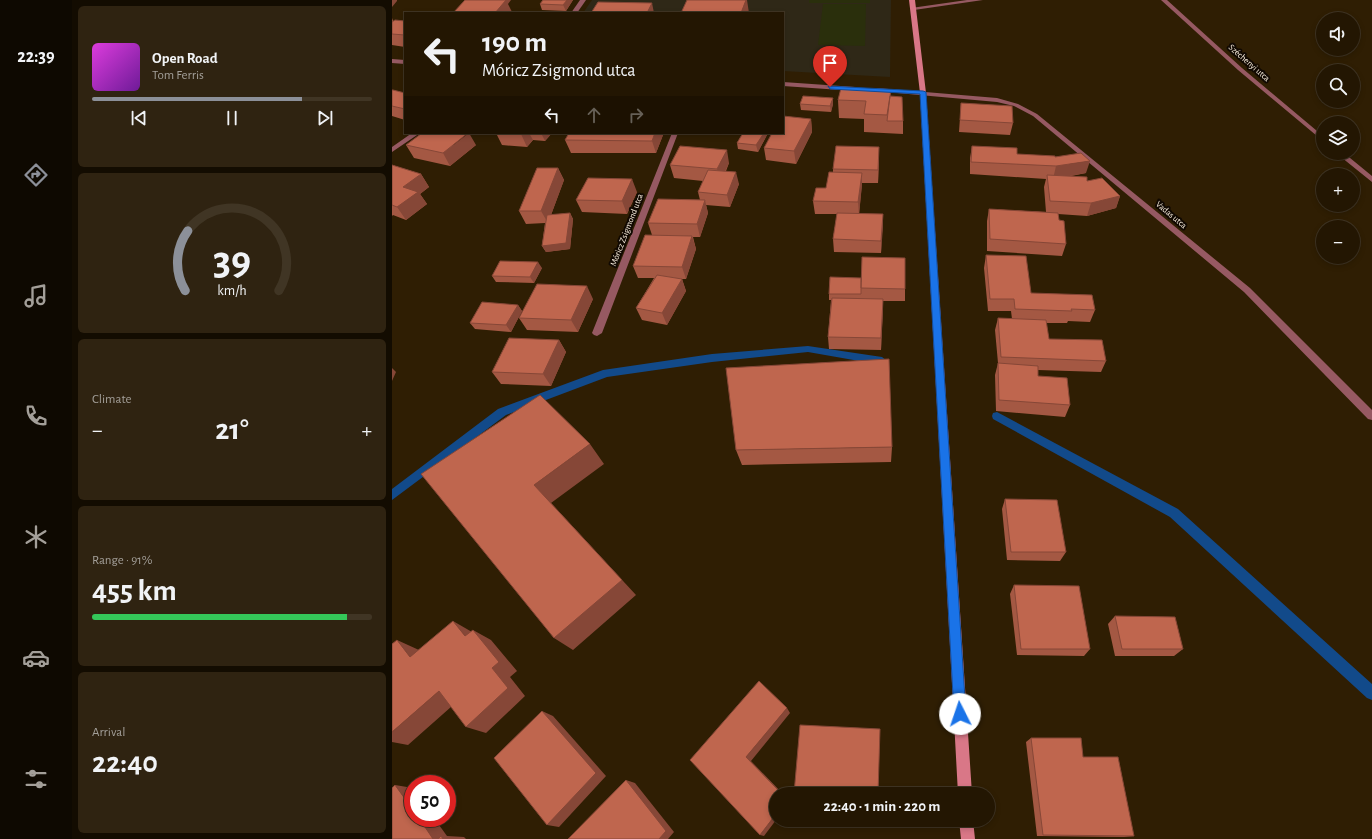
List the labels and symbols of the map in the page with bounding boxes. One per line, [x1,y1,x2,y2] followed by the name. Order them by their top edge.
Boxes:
[1227,43,1271,83] street label: Széchenyi utca
[813,46,847,87] pin
[609,193,645,267] street label: Móricz Zsigmond utca
[1154,200,1188,230] street label: Vadas utca
[939,693,981,735] position arrow
[404,775,456,827] speed limit sign: 50

